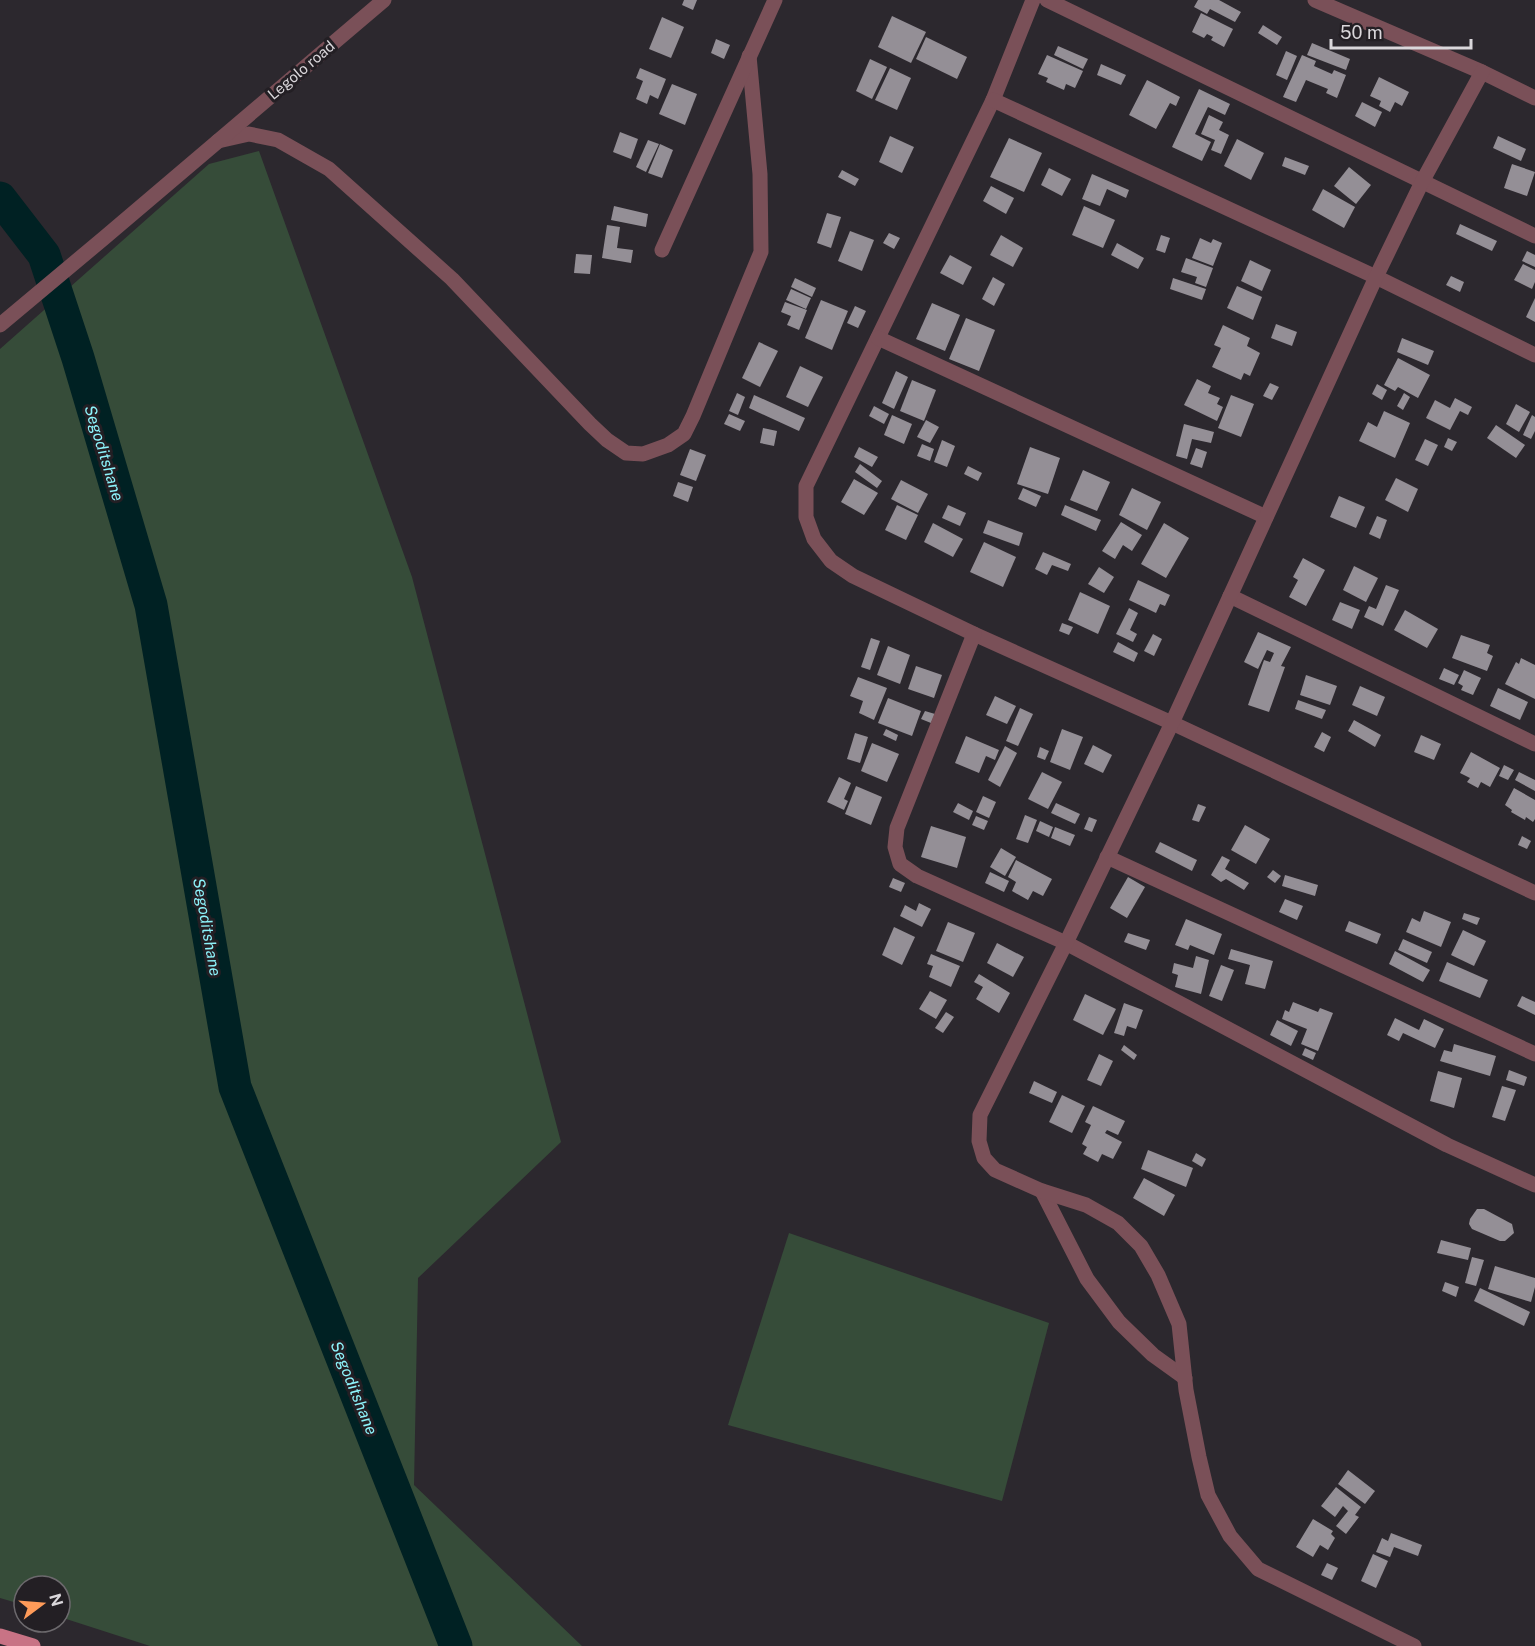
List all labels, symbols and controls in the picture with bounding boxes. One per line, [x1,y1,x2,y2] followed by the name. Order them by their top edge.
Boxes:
[1331,12,1470,50] scale bar
[1340,22,1383,43] text: 50 m
[264,37,338,103] street label: Legolo road
[80,403,128,504] water label: Segoditshane
[189,876,225,978] water label: Segoditshane
[327,1338,382,1438] water label: Segoditshane
[12,1574,72,1634] north arrow
[45,1591,67,1609] text: N

